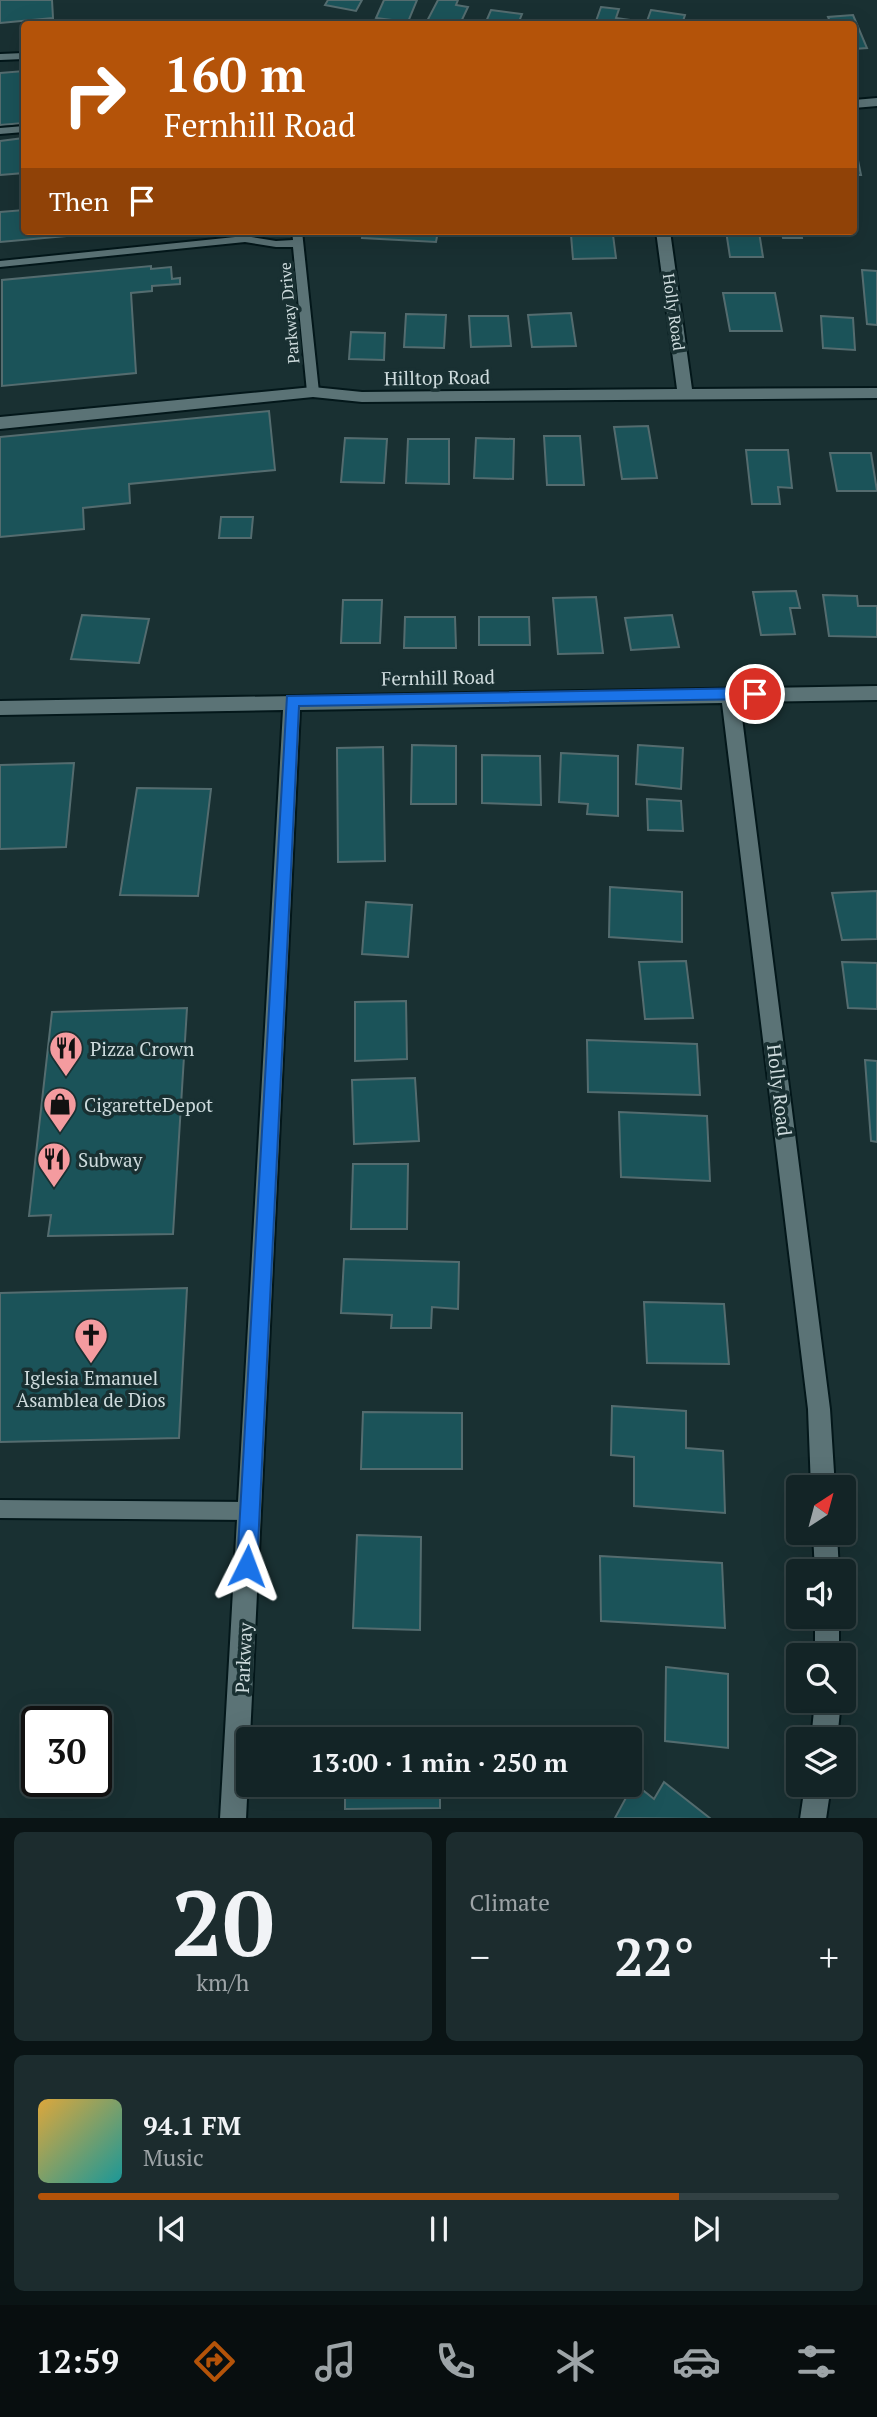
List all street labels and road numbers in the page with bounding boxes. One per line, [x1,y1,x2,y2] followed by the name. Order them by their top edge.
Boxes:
[274,261,304,365] street label: Parkway Drive
[658,272,690,352] street label: Holly Road
[384,364,491,390] street label: Hilltop Road
[381,664,496,690] street label: Fernhill Road
[762,1043,798,1138] street label: Holly Road
[229,1621,257,1694] street label: Parkway

